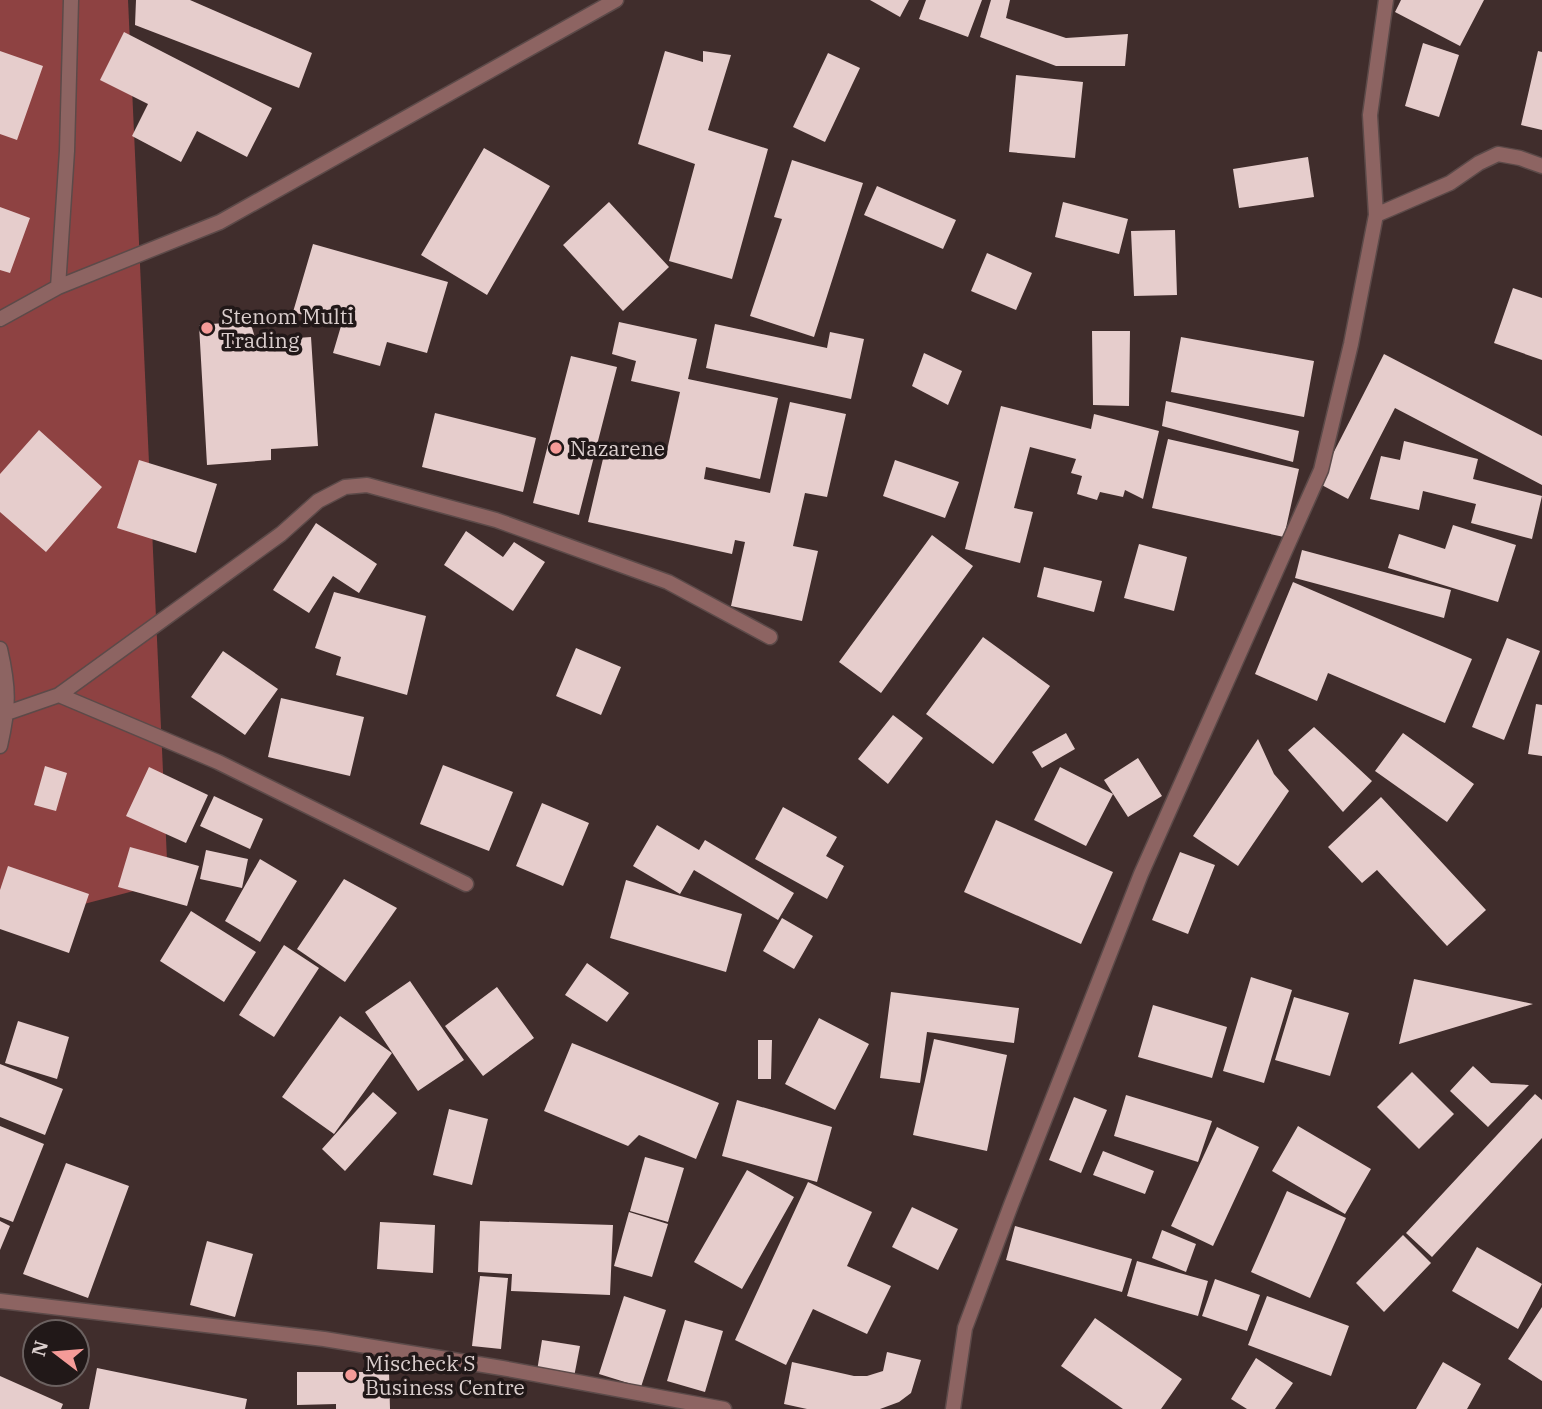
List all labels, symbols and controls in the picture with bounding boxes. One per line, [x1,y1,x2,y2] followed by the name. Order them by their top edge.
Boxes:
[221,302,354,354] place label: Stenom Multi Trading
[199,320,215,336] marker: Stenom Multi Trading
[570,434,665,462] place label: Nazarene
[548,440,564,456] marker: Nazarene
[21,1318,91,1388] north arrow
[26,1338,53,1359] text: N
[365,1349,525,1401] place label: Mischeck S Business Centre
[343,1367,359,1383] marker: Mischeck S Business Centre

